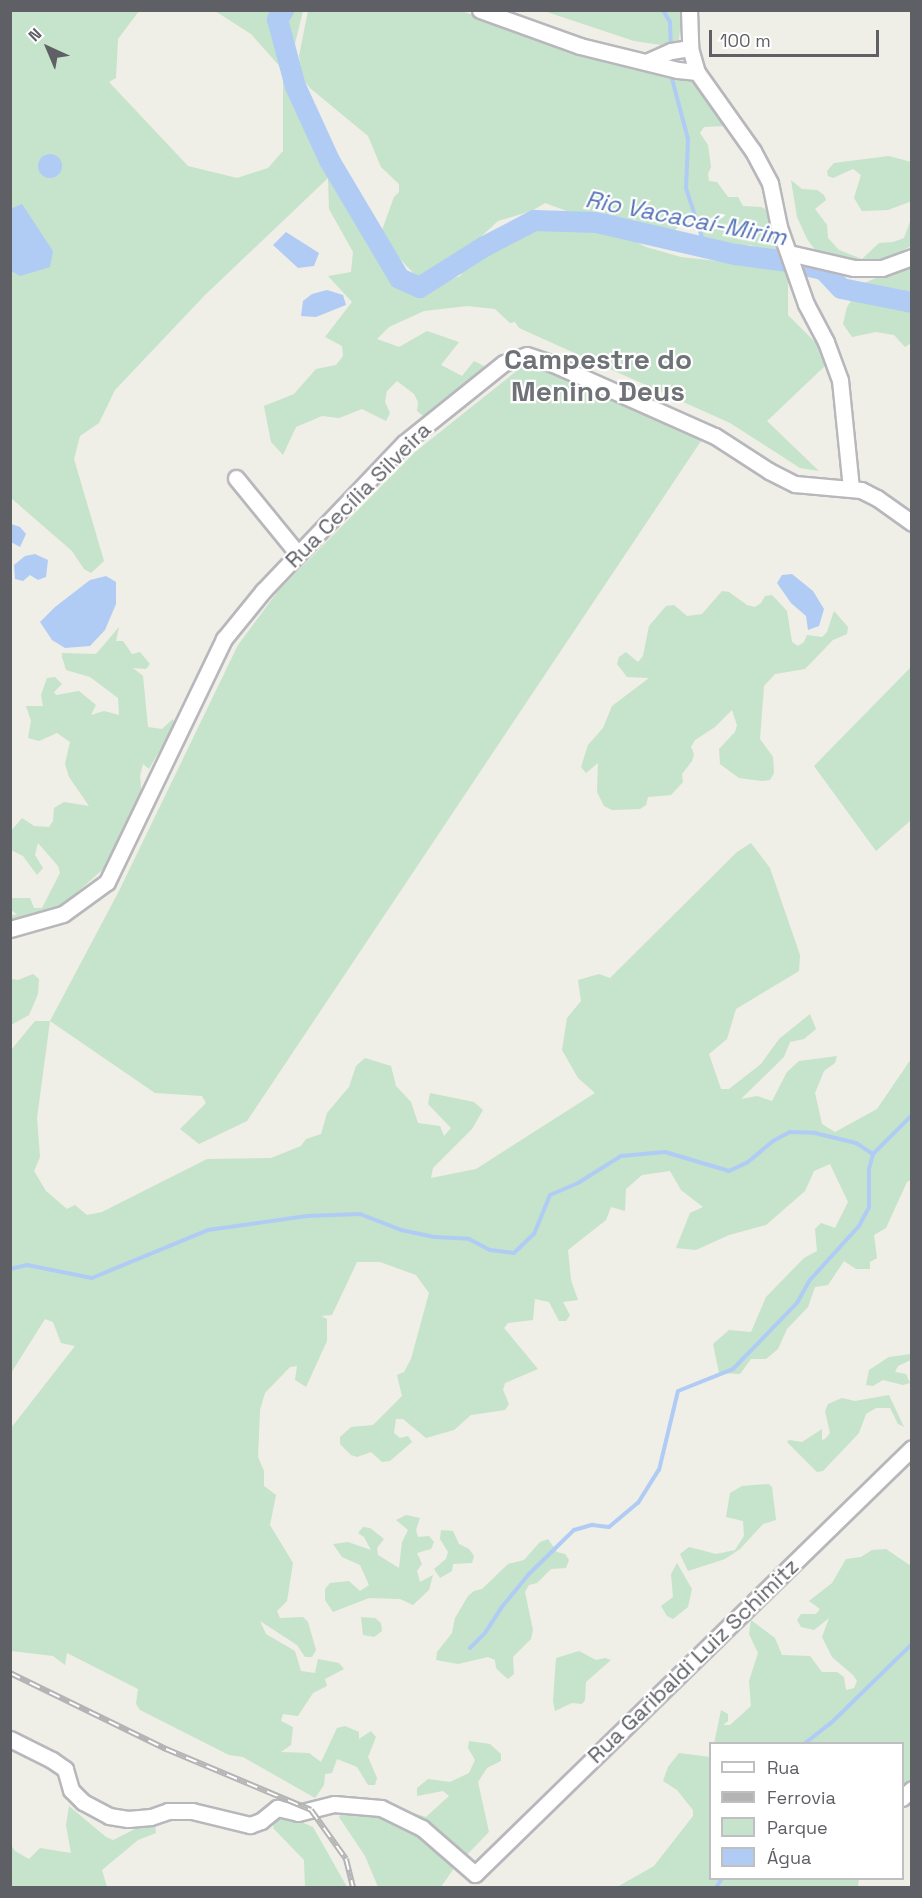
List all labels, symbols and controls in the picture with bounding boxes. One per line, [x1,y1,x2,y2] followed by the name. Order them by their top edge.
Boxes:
[18,18,78,78] north arrow
[712,18,882,56] scale bar
[24,23,46,46] text: N
[720,29,771,52] text: 100 m
[583,184,789,252] water label: Rio Vacacaí-Mirim
[504,342,692,408] district label: Campestre do Menino Deus
[280,417,436,573] street label: Rua Cecília Silveira
[582,1553,804,1769] street label: Rua Garibaldi Luiz Schimitz
[709,1742,904,1880] legend
[767,1786,836,1809] text: Ferrovia
[767,1816,828,1839] text: Parque
[767,1846,811,1869] text: Água

